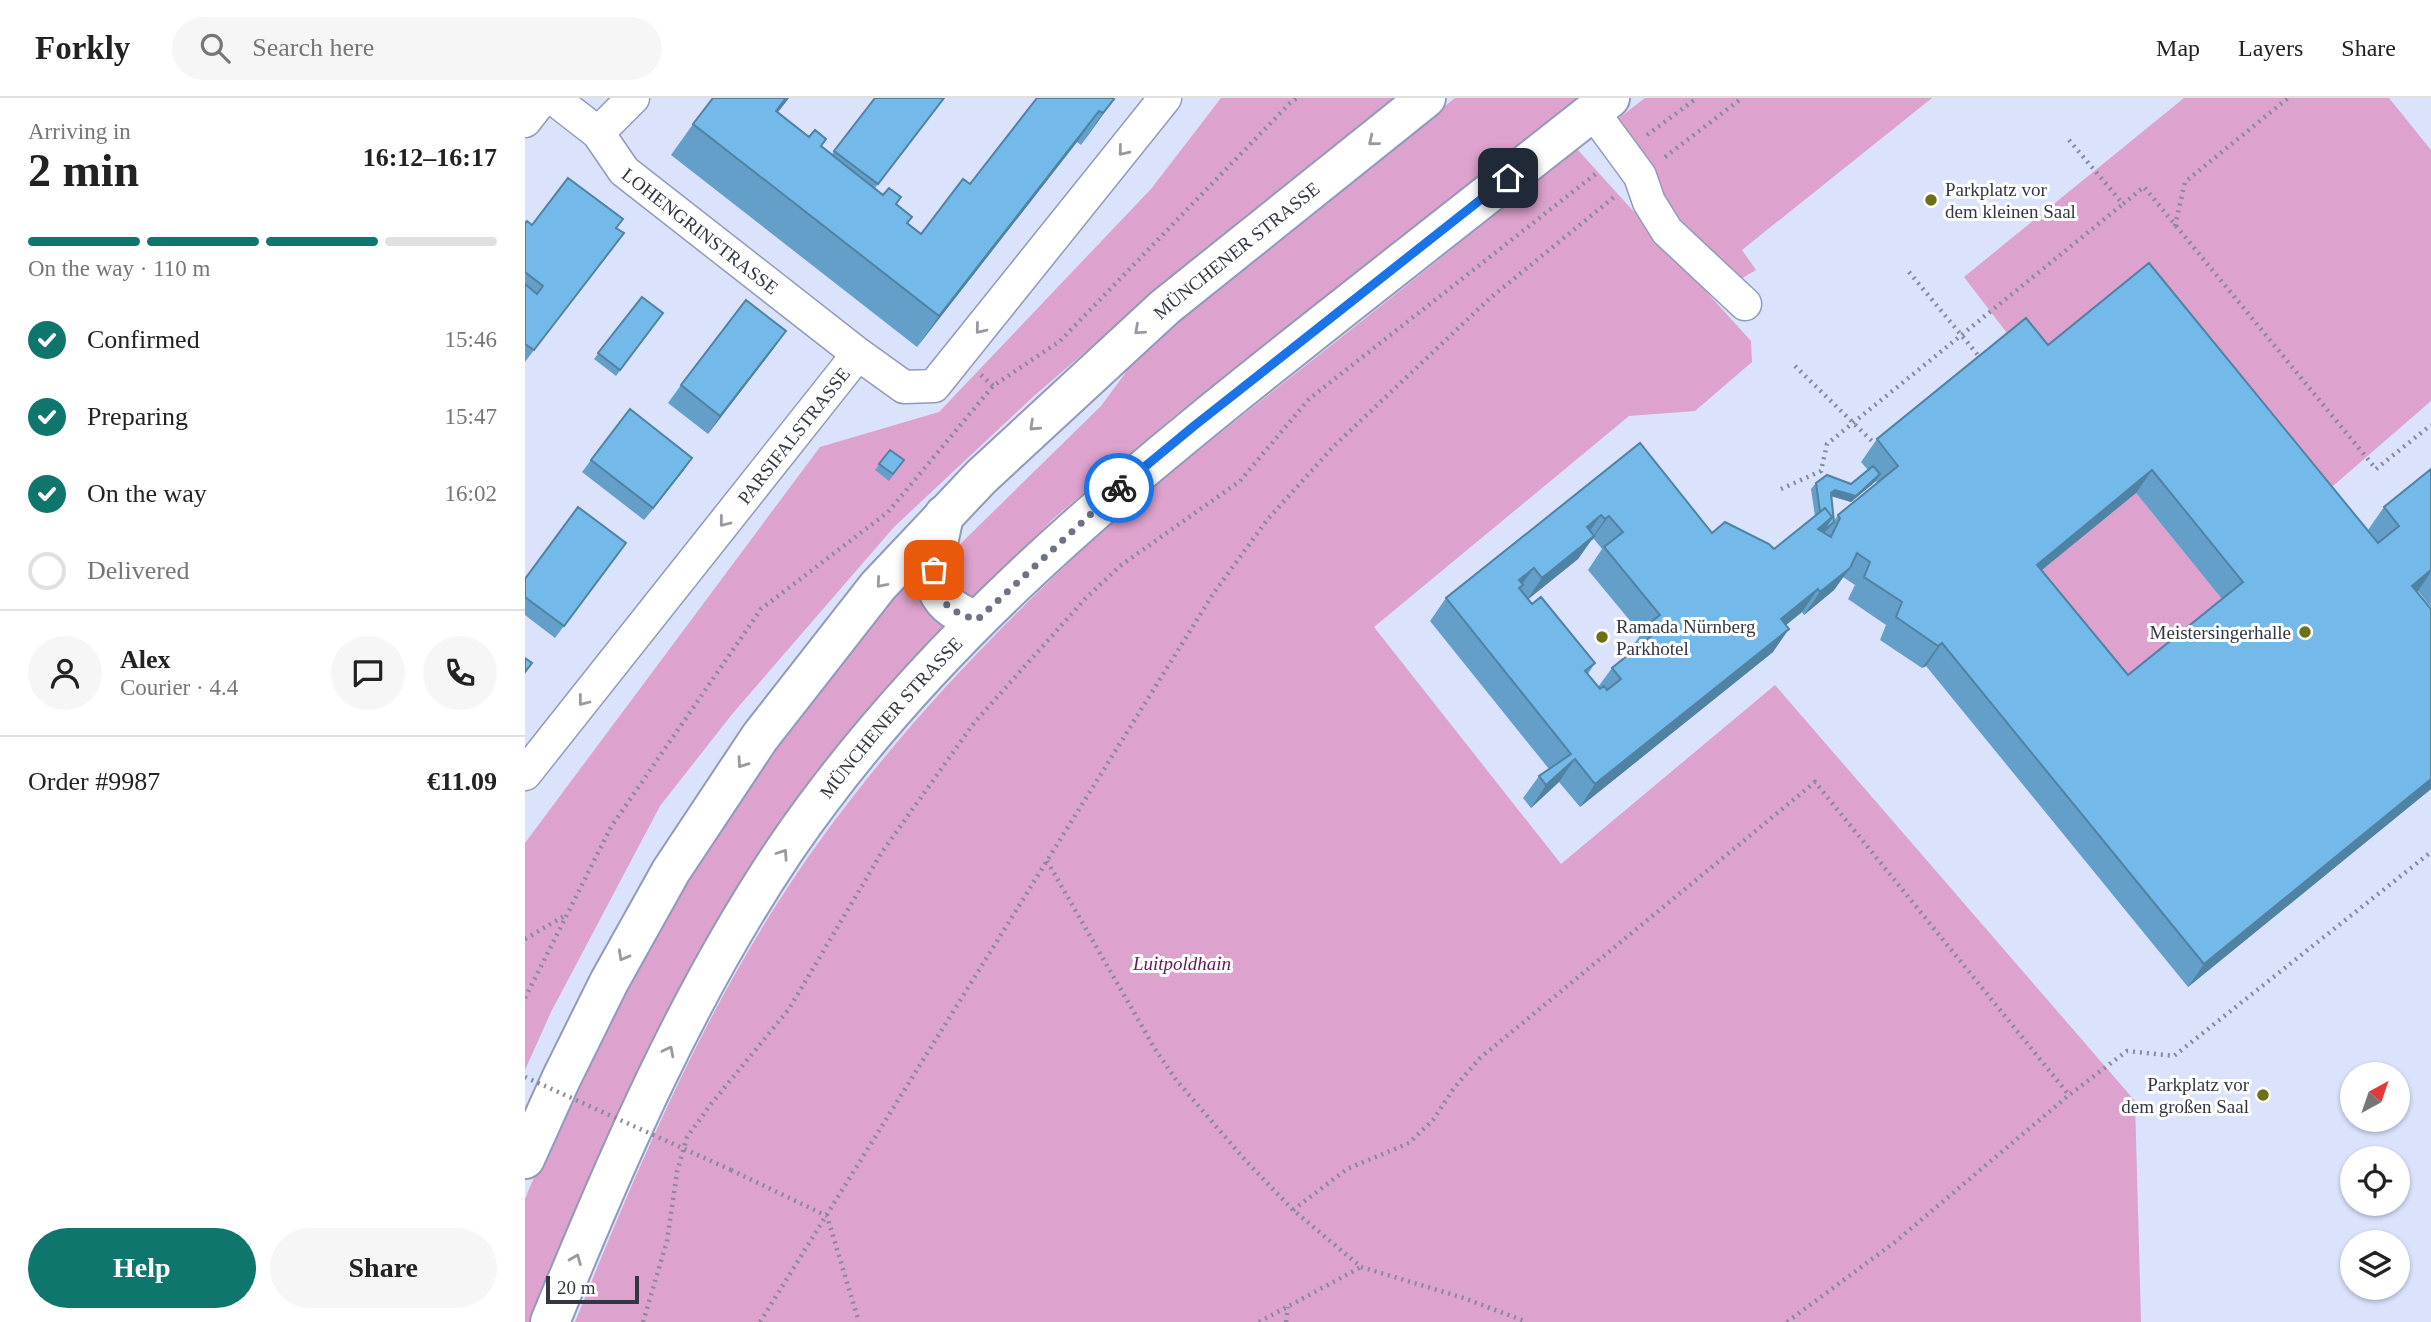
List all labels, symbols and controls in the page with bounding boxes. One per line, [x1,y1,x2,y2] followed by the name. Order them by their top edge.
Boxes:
[172,17,662,80] search box
[196,29,234,67] icon: search
[35,30,130,66] text: Forkly
[252,33,374,62] text: Search here
[2156,35,2200,61] text: Map
[2238,35,2303,61] text: Layers
[2341,35,2396,61] text: Share
[28,119,131,144] text: Arriving in
[1368,132,1380,145] one-way arrow
[363,143,497,172] text: 16:12–16:17
[1118,144,1131,156] one-way arrow
[28,145,139,196] text: 2 min
[1478,148,1538,208] pin
[1489,159,1527,197] icon: home
[618,163,783,298] street label: LOHENGRINSTRASSE
[1149,177,1323,323] street label: MÜNCHENER STRASSE
[1945,179,2076,222] place label: Parkplatz vor dem kleinen Saal
[1923,192,1939,208] marker: Parkplatz vor dem kleinen Saal
[28,256,210,281] text: On the way · 110 m
[28,321,66,359] icon: check
[976,321,989,333] one-way arrow
[1134,322,1147,334] one-way arrow
[87,325,200,354] text: Confirmed
[445,327,497,352] text: 15:46
[733,363,854,508] street label: PARSIFALSTRASSE
[28,398,66,436] icon: check
[87,402,188,431] text: Preparing
[445,404,497,429] text: 15:47
[1029,418,1042,431] one-way arrow
[1084,453,1154,523] courier
[1100,469,1138,507] icon: bike
[28,475,66,513] icon: check
[87,479,207,508] text: On the way
[445,481,497,506] text: 16:02
[720,515,733,527] one-way arrow
[904,540,964,600] pin
[915,551,953,589] icon: bag
[87,556,190,585] text: Delivered
[877,575,889,588] one-way arrow
[1616,616,1756,659] place label: Ramada Nürnberg Parkhotel
[2150,622,2291,643] place label: Meistersingerhalle
[2297,624,2313,640] marker: Meistersingerhalle
[1594,629,1610,645] marker: Ramada Nürnberg Parkhotel
[815,632,966,802] street label: MÜNCHENER STRASSE
[28,636,102,710] button: person
[331,636,405,710] button: chat
[423,636,497,710] button: phone
[120,645,171,674] text: Alex
[120,675,238,700] text: Courier · 4.4
[579,693,592,705] one-way arrow
[738,755,750,768] one-way arrow
[28,767,160,796] text: Order #9987
[427,767,497,796] text: €11.09
[774,849,787,862] one-way arrow
[618,949,631,962] one-way arrow
[1132,953,1231,974] park label: Luitpoldhain
[661,1046,675,1058] one-way arrow
[2340,1062,2410,1132] north arrow
[2340,1062,2410,1300] map controls
[2121,1074,2250,1117] place label: Parkplatz vor dem großen Saal
[2255,1087,2271,1103] marker: Parkplatz vor dem großen Saal
[2340,1146,2410,1216] button: locate
[28,1228,256,1308] button: Help
[270,1228,497,1308] button: Share
[2340,1230,2410,1300] button: layers
[568,1253,582,1266] one-way arrow
[546,1273,639,1305] scale bar
[557,1277,596,1298] text: 20 m

